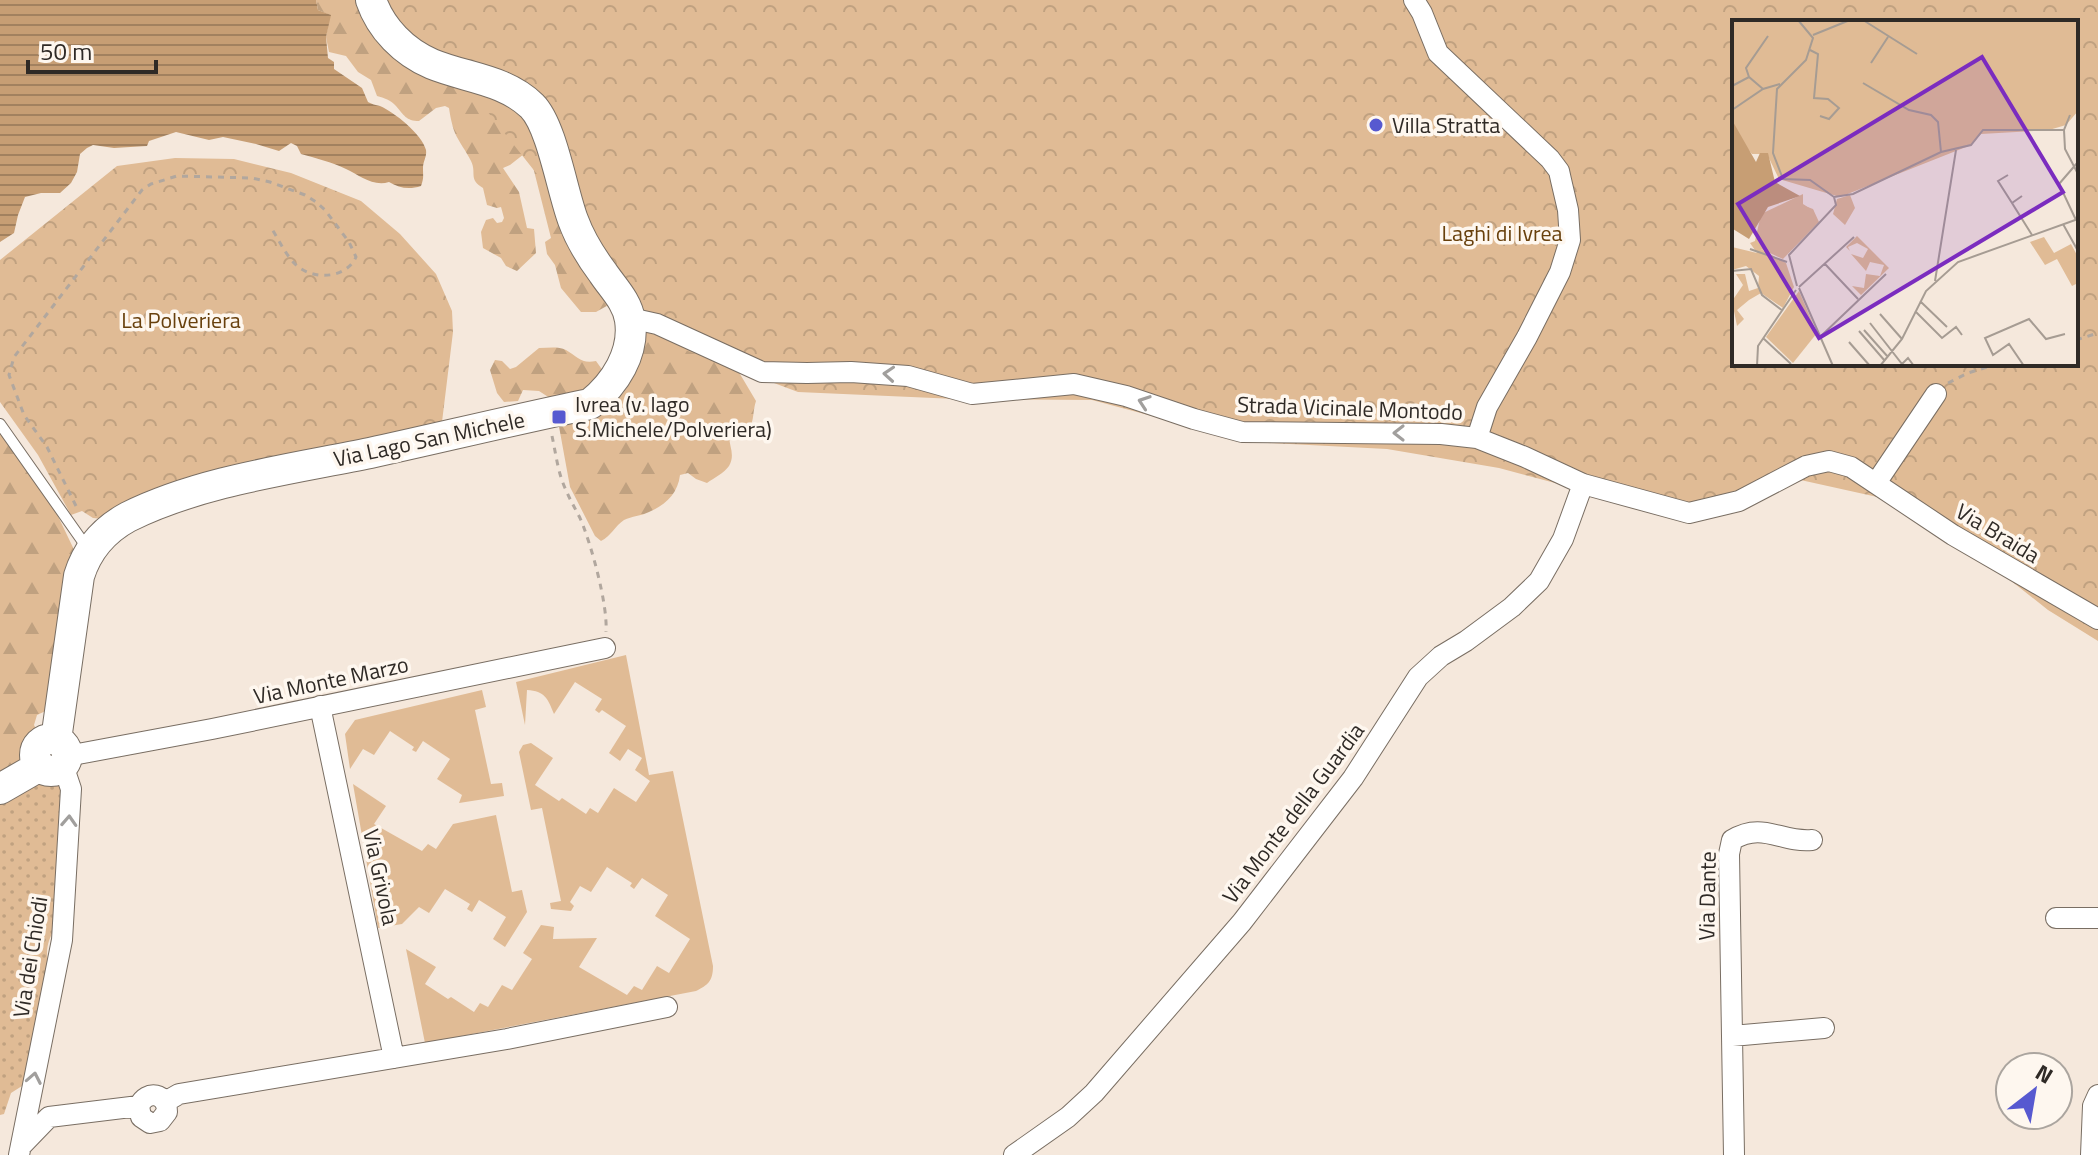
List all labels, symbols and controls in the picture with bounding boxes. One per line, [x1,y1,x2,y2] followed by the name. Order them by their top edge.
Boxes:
[1732,20,2078,366] inset map
[28,24,156,74] scale bar
[40,33,92,69] text: 50 m
[1392,108,1500,142] place label: Villa Stratta
[1367,116,1385,134] marker: Villa Stratta
[1441,216,1563,250] park label: Laghi di Ivrea
[121,303,241,337] park label: La Polveriera
[882,366,895,383] one-way arrow
[575,387,772,446] place label: Ivrea (v. lago S.Michele/Polveriera)
[1237,387,1463,429] street label: Strada Vicinale Montodo
[1137,395,1151,411] one-way arrow
[330,402,528,476] street label: Via Lago San Michele
[550,408,568,426] marker: Ivrea (v. lago S.Michele/Polveriera)
[1392,424,1405,442] one-way arrow
[1949,494,2047,572] street label: Via Braida
[250,647,412,713] street label: Via Monte Marzo
[1214,715,1372,911] street label: Via Monte della Guardia
[60,814,77,827] one-way arrow
[354,826,408,928] street label: Via Grivola
[1689,851,1725,941] street label: Via Dante
[4,894,56,1020] street label: Via dei Chiodi
[1994,1051,2074,1131] north arrow
[2029,1055,2060,1092] text: N
[25,1072,42,1086] one-way arrow

